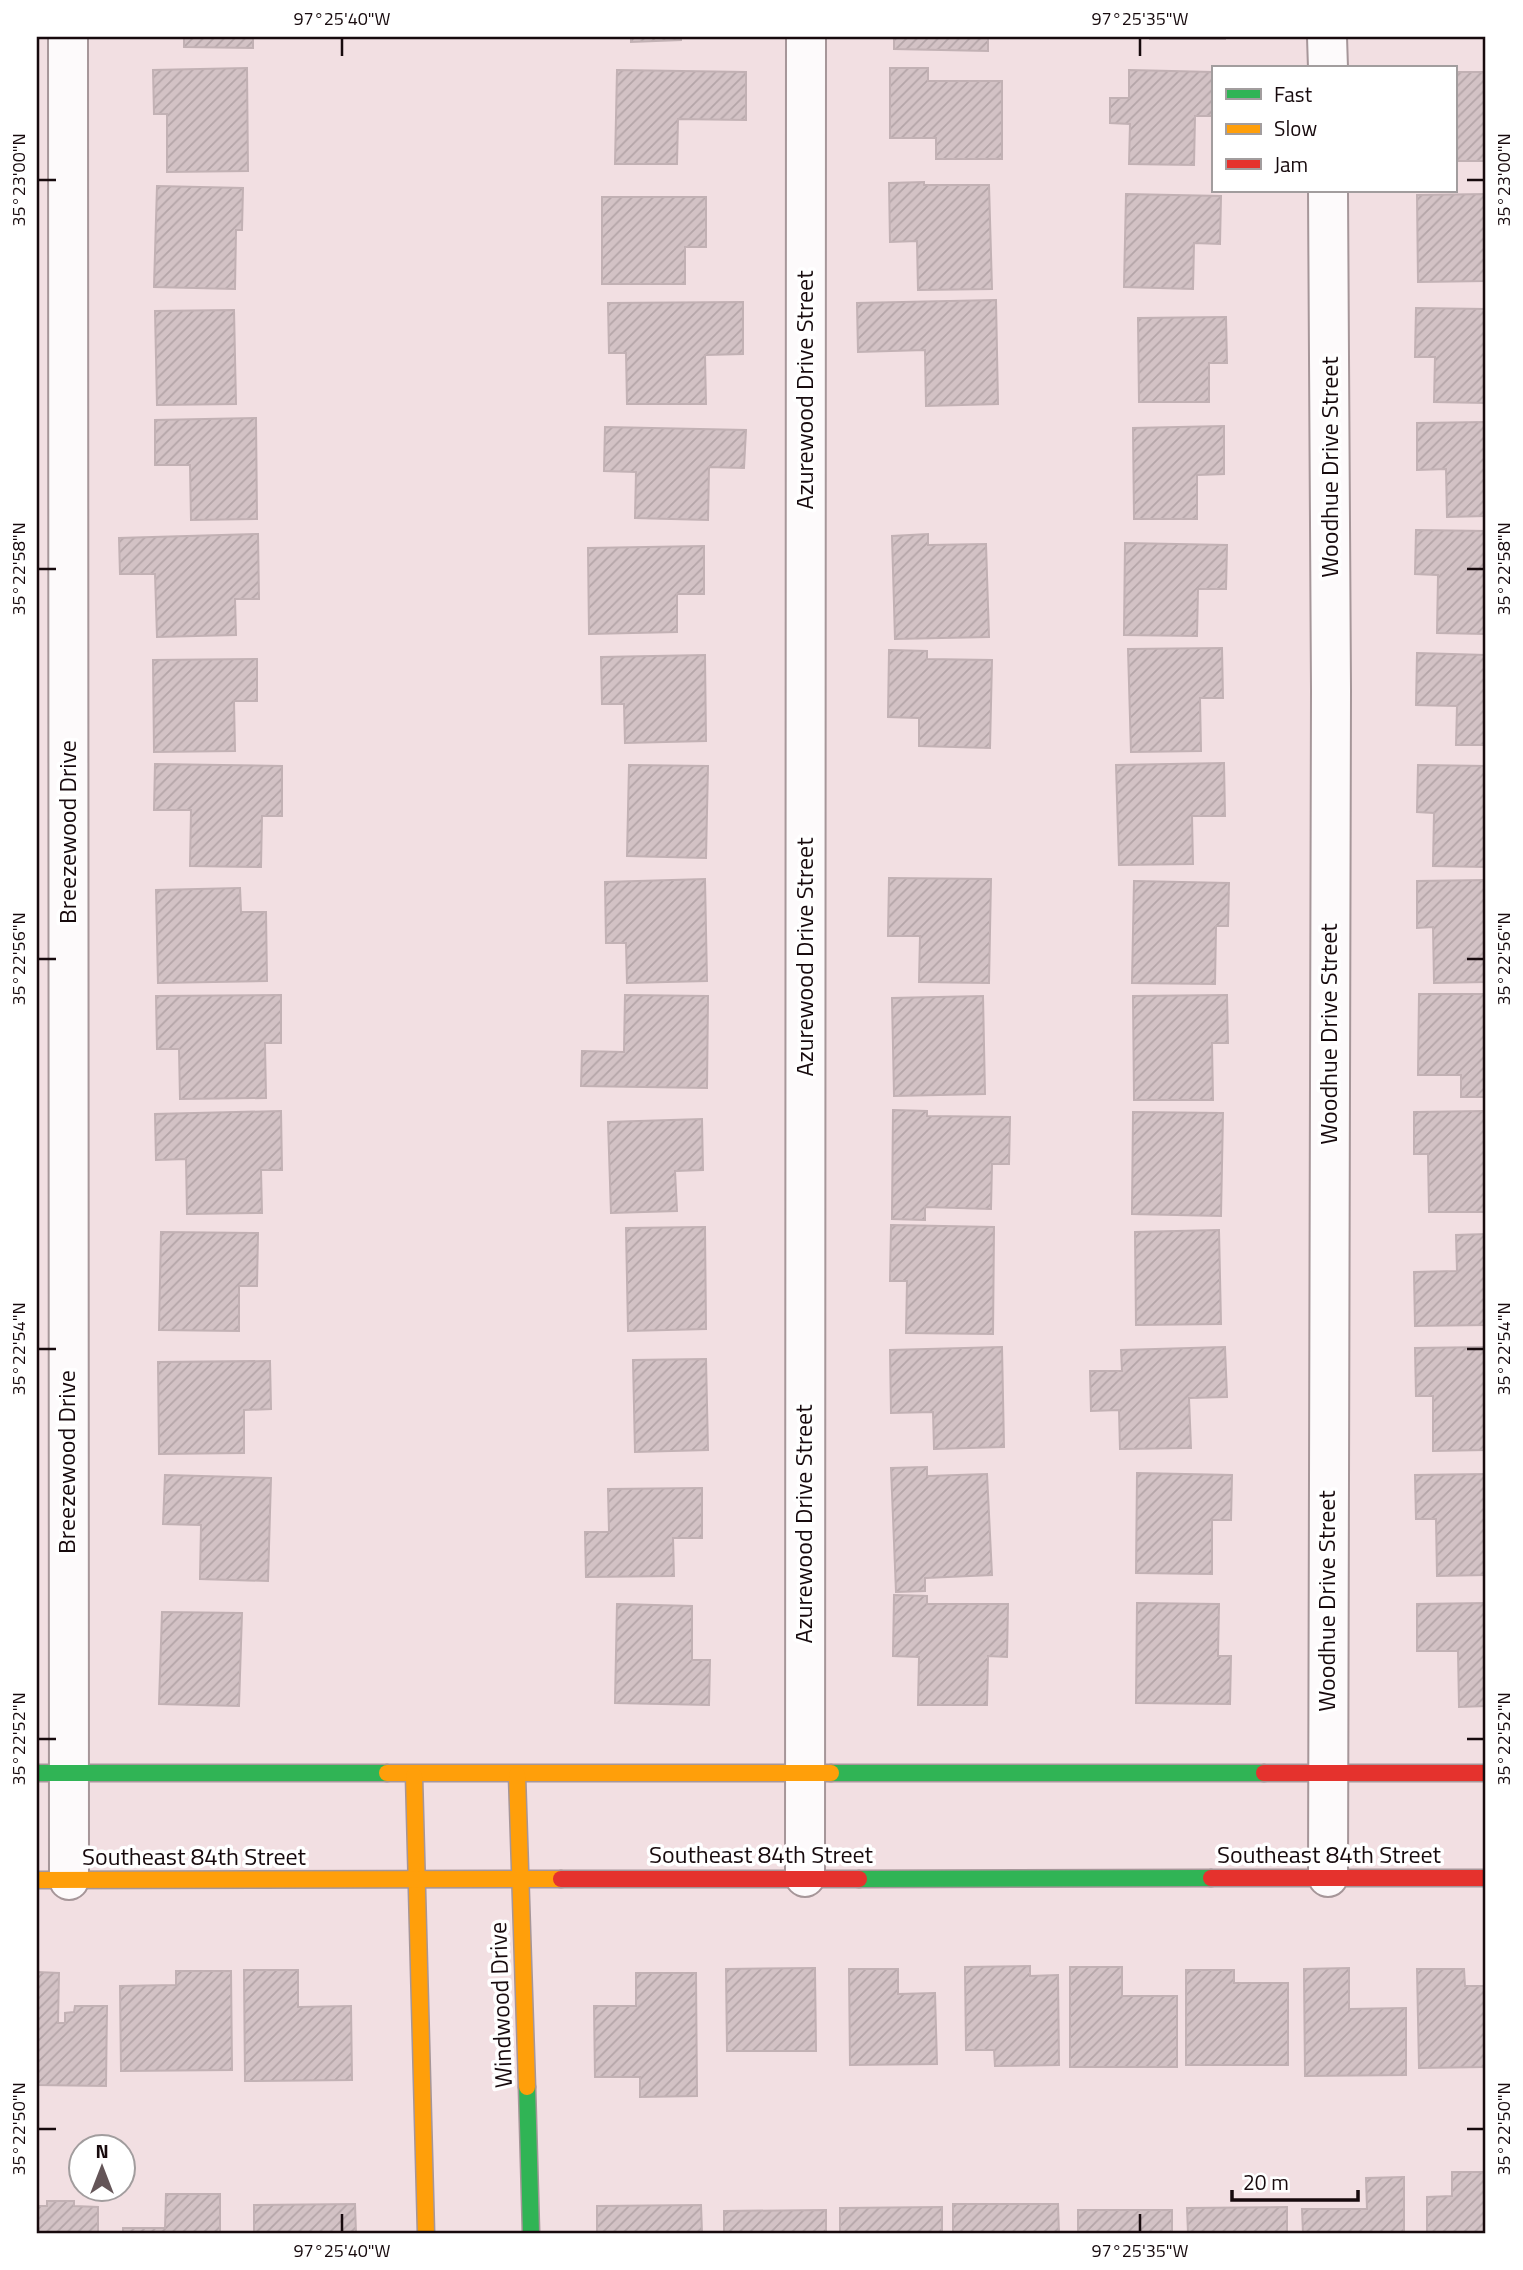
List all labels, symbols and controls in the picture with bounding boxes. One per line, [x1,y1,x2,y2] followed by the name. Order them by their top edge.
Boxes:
[294,5,391,32] text: 97°25'40"W
[1092,5,1189,32] text: 97°25'35"W
[1212,66,1456,192] legend
[1274,78,1313,110] text: Fast
[1274,112,1317,144] text: Slow
[5,133,32,227] text: 35°23'00"N
[1490,133,1517,227] text: 35°23'00"N
[1274,148,1308,180] text: Jam
[786,270,822,510] street label: Azurewood Drive Street
[1311,356,1347,578] street label: Woodhue Drive Street
[5,522,32,616] text: 35°22'58"N
[1490,522,1517,616] text: 35°22'58"N
[49,740,85,924] street label: Breezewood Drive
[786,837,822,1077] street label: Azurewood Drive Street
[5,912,32,1006] text: 35°22'56"N
[1490,912,1517,1006] text: 35°22'56"N
[1310,923,1346,1145] street label: Woodhue Drive Street
[5,1302,32,1396] text: 35°22'54"N
[1490,1302,1517,1396] text: 35°22'54"N
[48,1370,84,1554] street label: Breezewood Drive
[785,1404,821,1644] street label: Azurewood Drive Street
[1308,1490,1344,1712] street label: Woodhue Drive Street
[5,1692,32,1786] text: 35°22'52"N
[1490,1692,1517,1786] text: 35°22'52"N
[649,1836,874,1872] street label: Southeast 84th Street
[1217,1836,1442,1872] street label: Southeast 84th Street
[82,1838,307,1874] street label: Southeast 84th Street
[479,1921,521,2089] street label: Windwood Drive
[5,2082,32,2176] text: 35°22'50"N
[1490,2082,1517,2176] text: 35°22'50"N
[66,2134,136,2204] north arrow
[95,2136,109,2165] text: N
[1232,2158,1358,2202] scale bar
[1243,2166,1289,2198] text: 20 m
[294,2237,391,2264] text: 97°25'40"W
[1092,2237,1189,2264] text: 97°25'35"W

